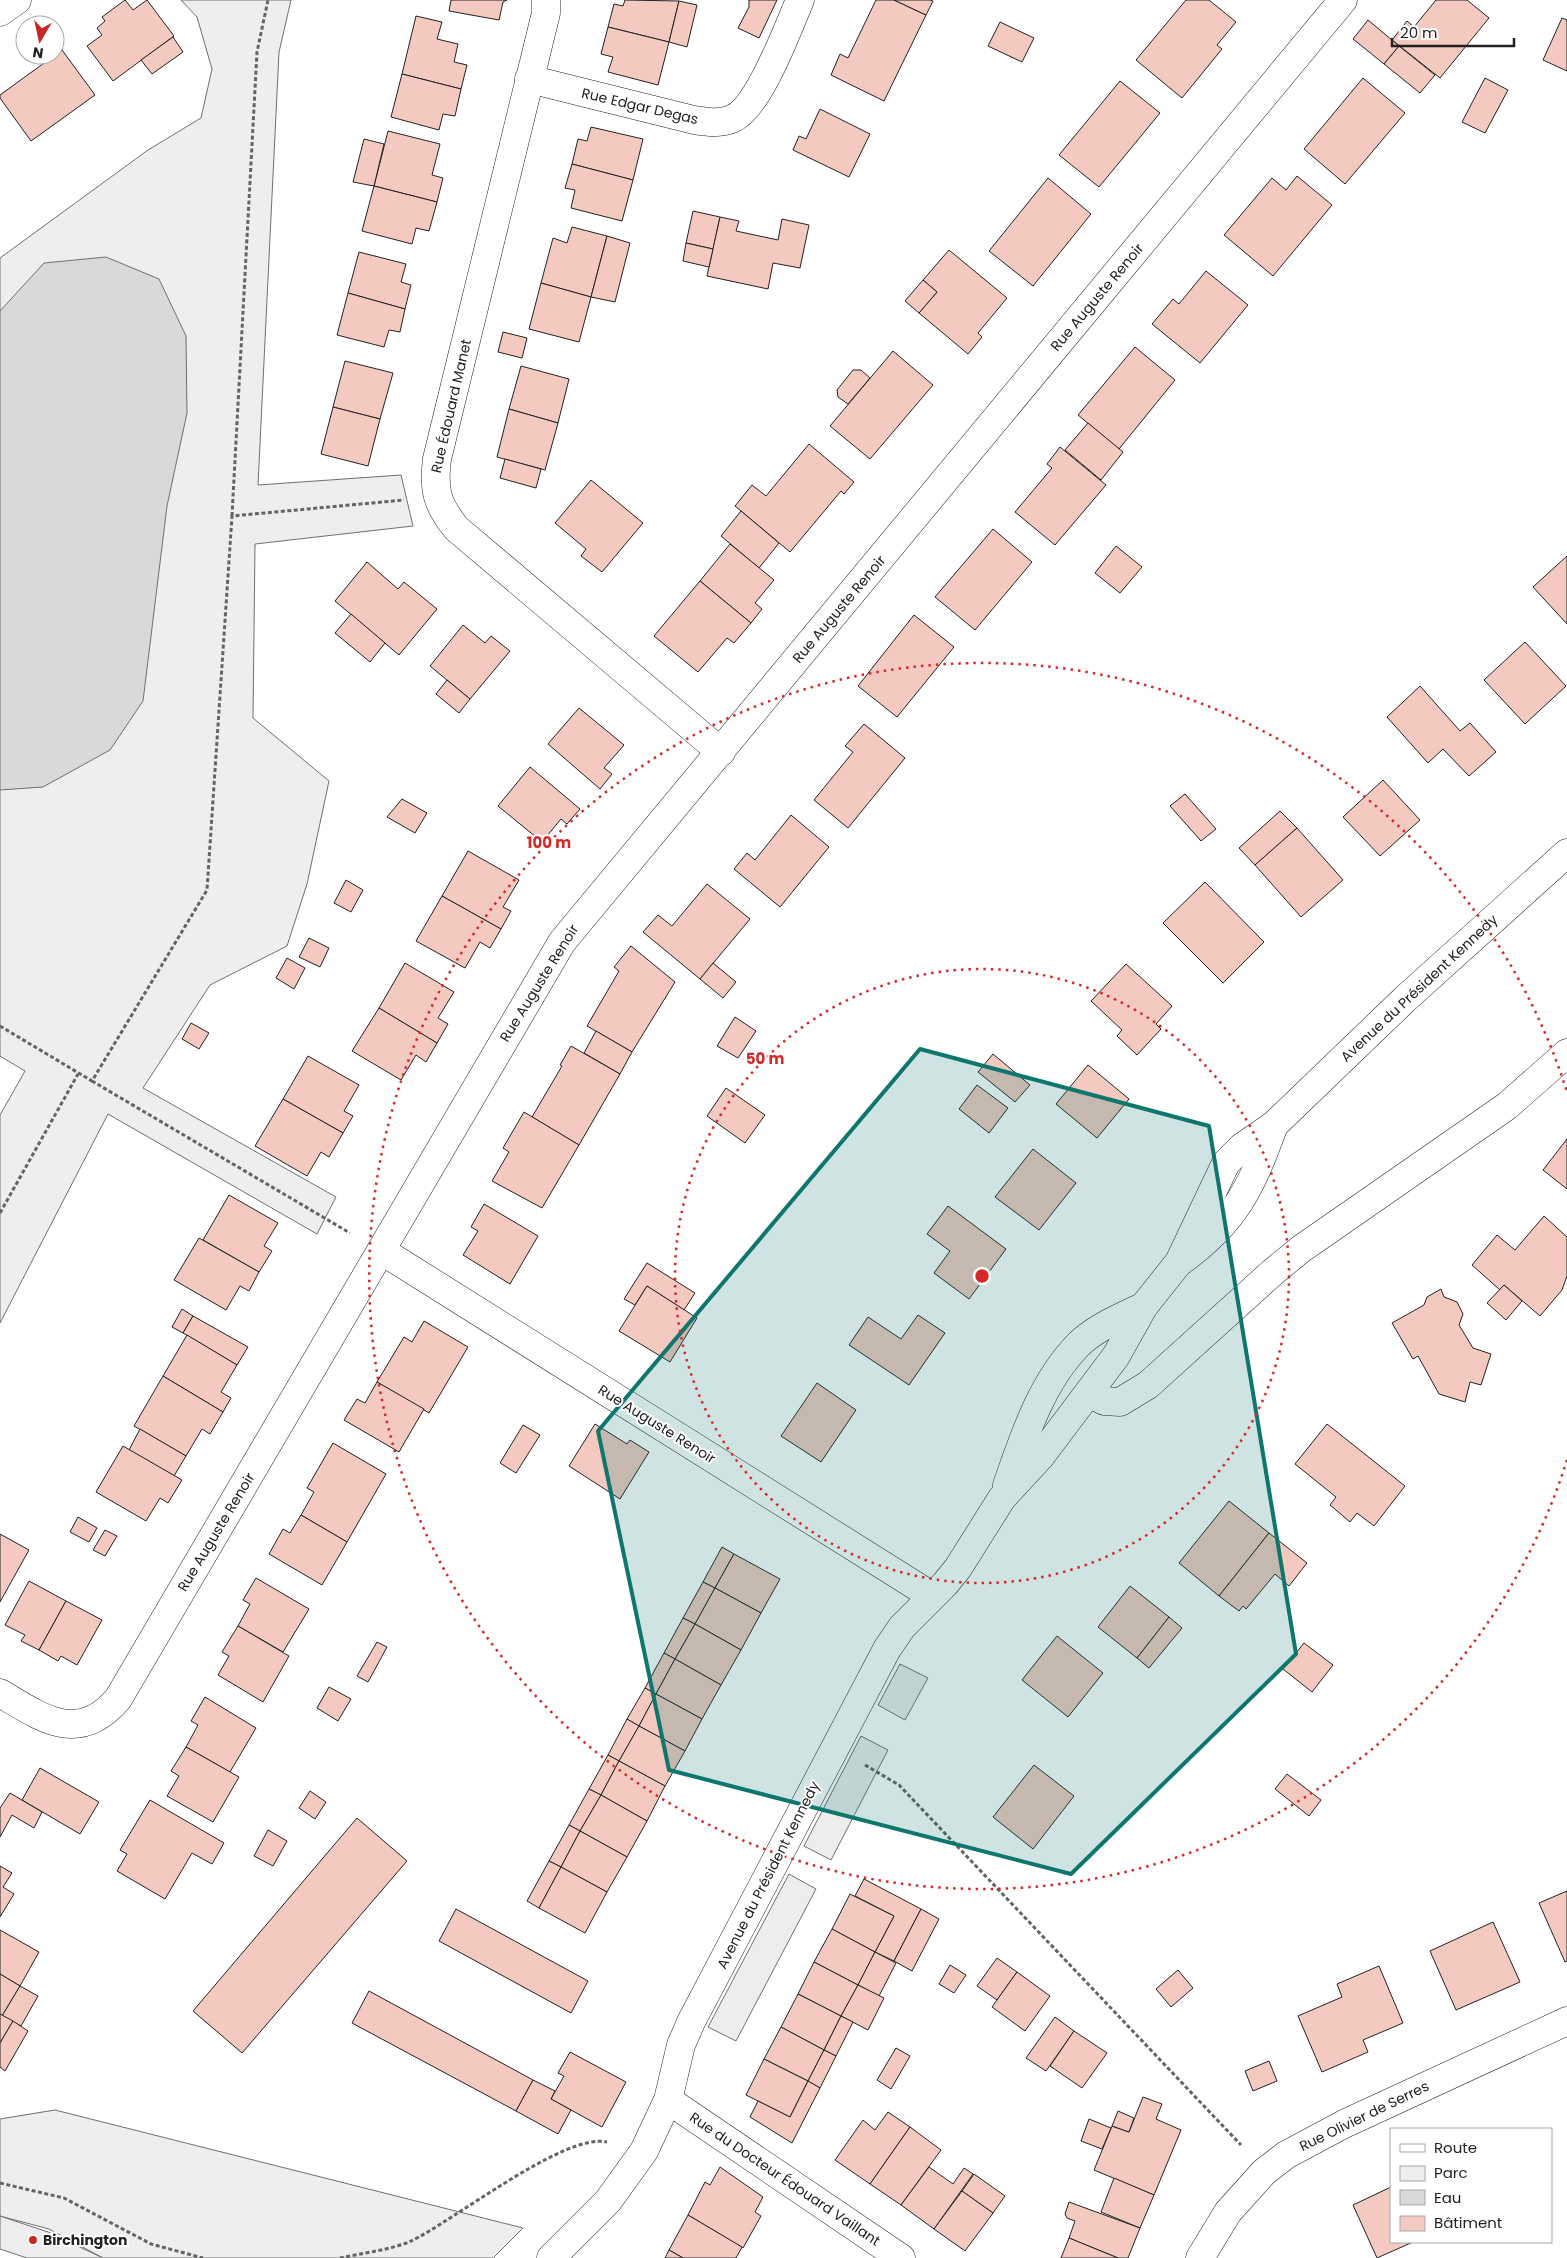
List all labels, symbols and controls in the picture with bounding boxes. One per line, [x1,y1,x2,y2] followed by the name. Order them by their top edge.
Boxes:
[15,15,65,65] north arrow
[1392,15,1514,47] scale bar
[1400,22,1438,43] text: 20 m
[31,42,45,64] text: N
[580,83,700,129] street label: Rue Edgar Degas
[1046,239,1148,355] street label: Rue Auguste Renoir
[426,337,476,475] street label: Rue Édouard Manet
[788,551,890,667] street label: Rue Auguste Renoir
[527,832,571,853] text: 100 m
[1336,910,1502,1066] street label: Avenue du Président Kennedy
[495,920,583,1046] street label: Rue Auguste Renoir
[746,1048,784,1069] text: 50 m
[973,1267,991,1285] centre of rings
[594,1380,720,1468] street label: Rue Auguste Renoir
[173,1469,259,1595] street label: Rue Auguste Renoir
[712,1778,824,1972] street label: Avenue du Président Kennedy
[1296,2076,1432,2156] street label: Rue Olivier de Serres
[686,2107,884,2251] street label: Rue du Docteur Édouard Vaillant
[1390,2128,1552,2243] legend
[1434,2137,1477,2158] text: Route
[1434,2162,1468,2183] text: Parc
[1434,2187,1461,2208] text: Eau
[1434,2212,1502,2233] text: Bâtiment
[43,2230,127,2250] place label: Birchington
[27,2234,39,2246] marker: Birchington

